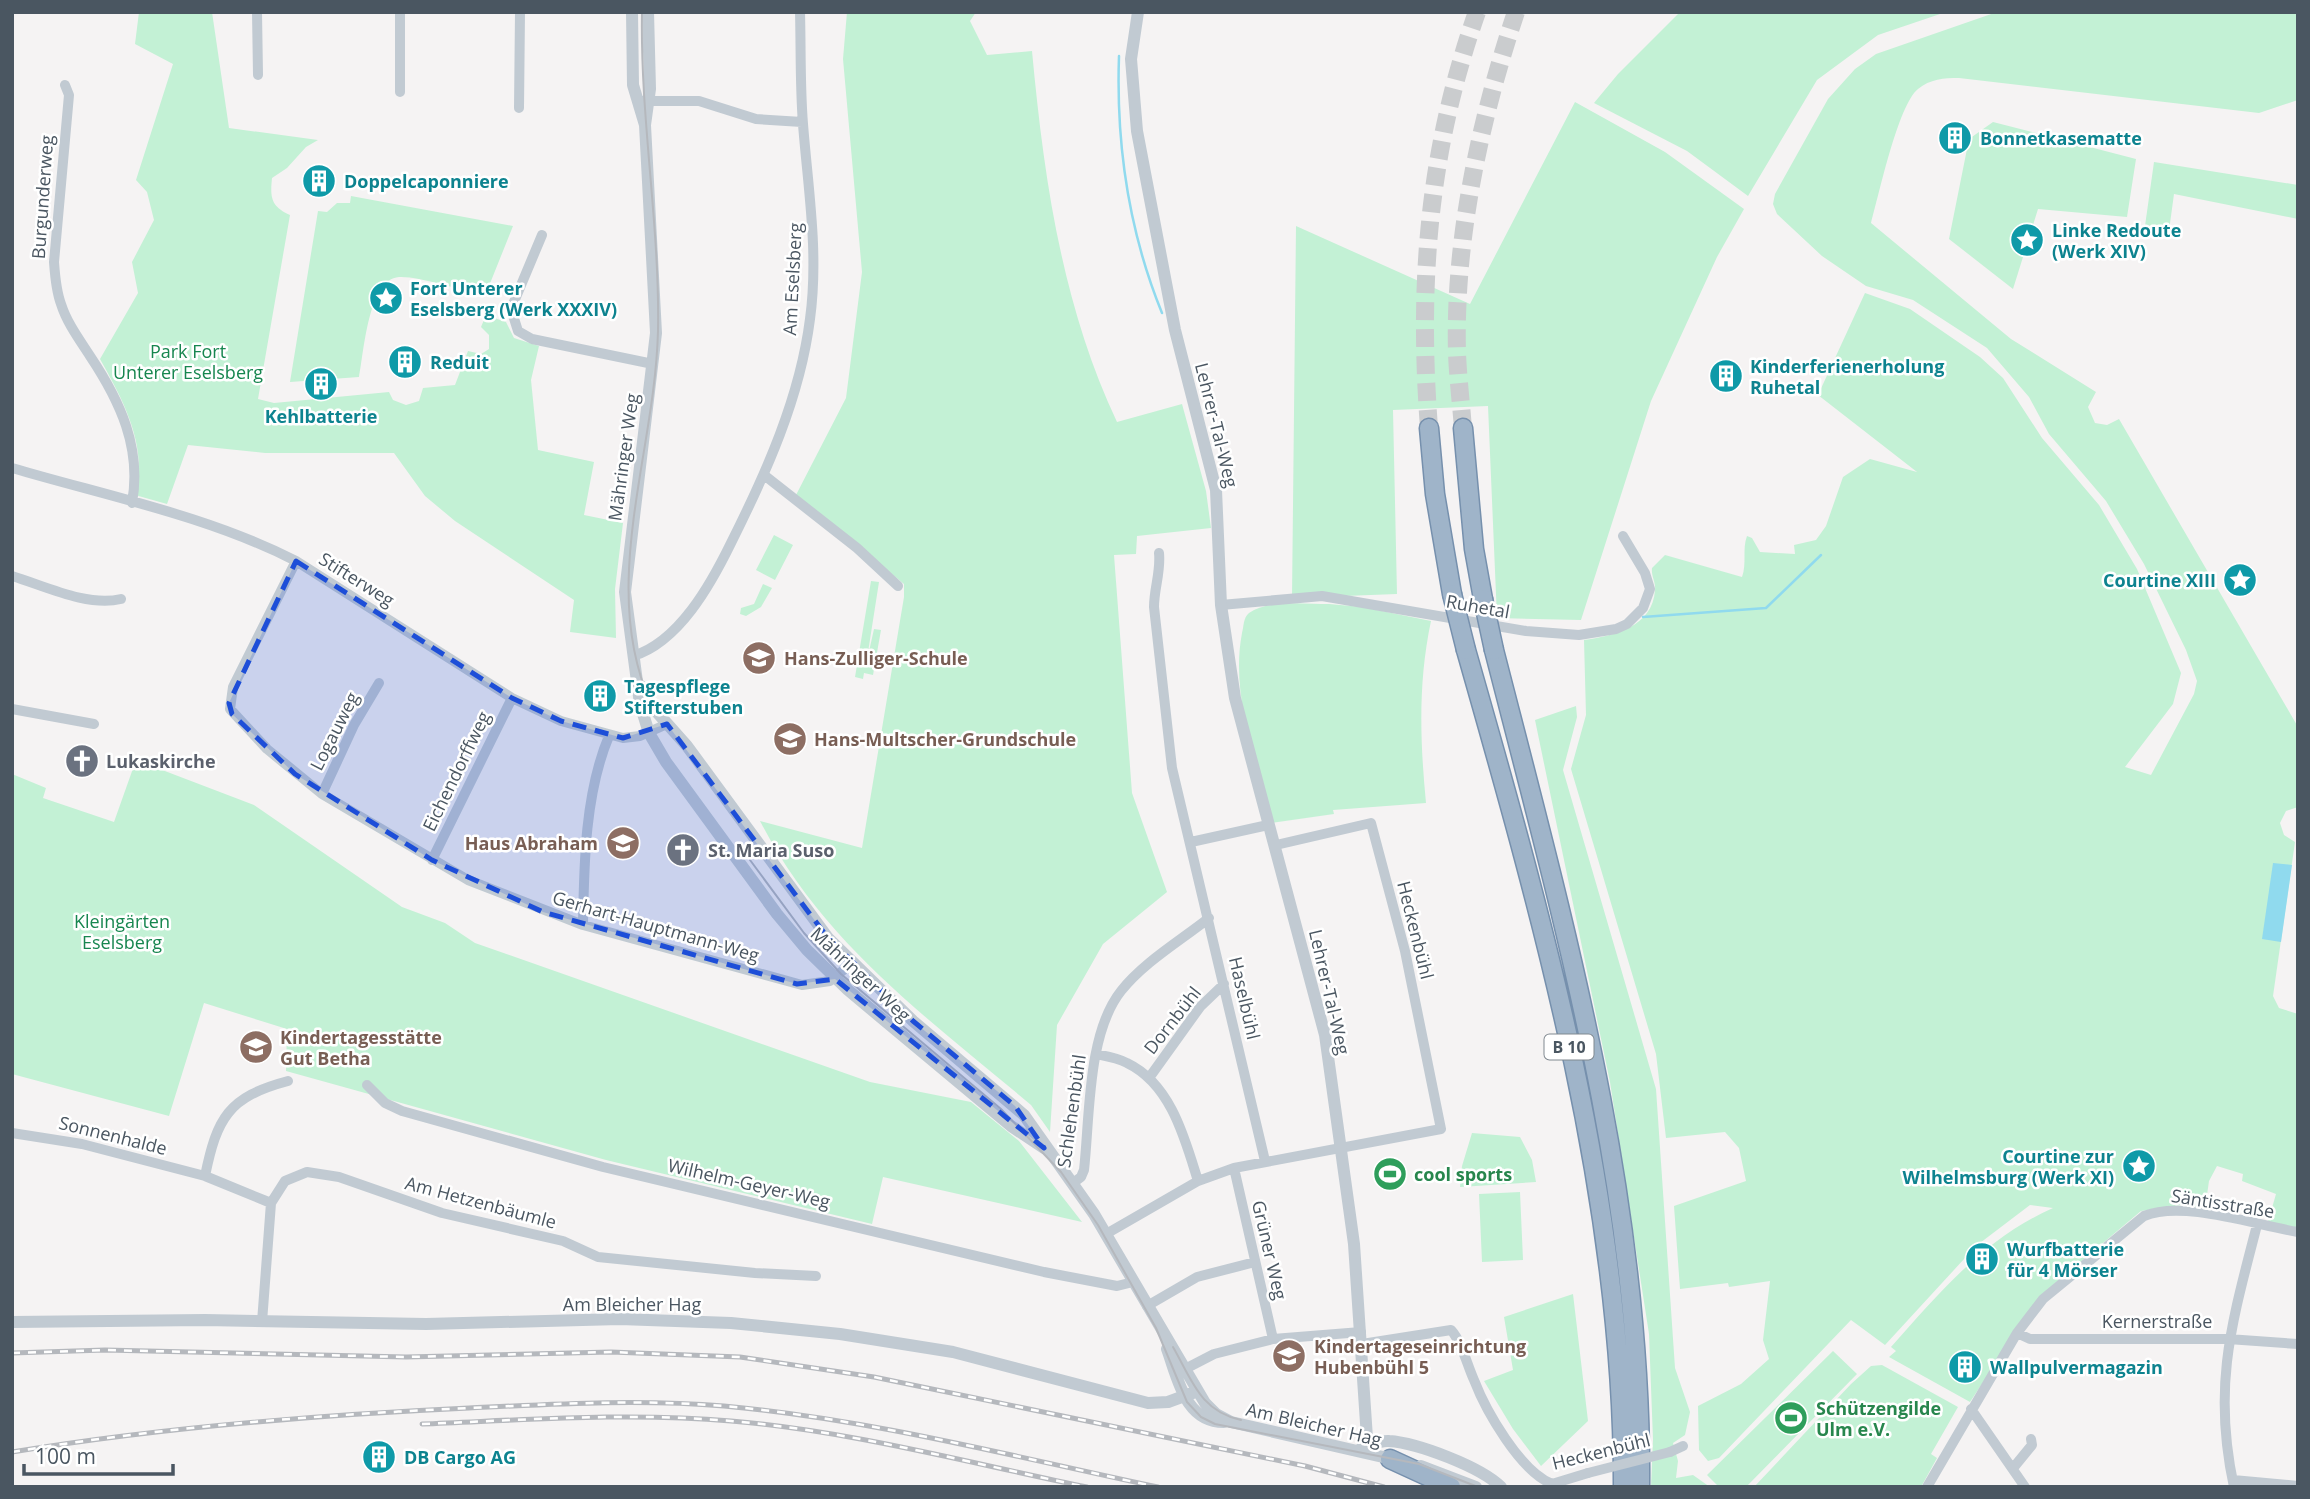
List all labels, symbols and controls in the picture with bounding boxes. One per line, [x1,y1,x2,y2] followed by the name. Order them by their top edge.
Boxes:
[1936,119,1974,157] building icon: Bonnetkasematte
[1980,126,2142,150] place label: Bonnetkasematte
[26,134,58,260] street label: Burgunderweg
[300,162,338,200] building icon: Doppelcaponniere
[344,169,509,193] place label: Doppelcaponniere
[2052,218,2181,263] place label: Linke Redoute (Werk XIV)
[2008,221,2046,259] place icon: Linke Redoute (Werk XIV)
[777,222,807,336] street label: Am Eselsberg
[410,276,617,321] place label: Fort Unterer Eselsberg (Werk XXXIV)
[367,279,405,317] place icon: Fort Unterer Eselsberg (Werk XXXIV)
[113,339,263,384] park label: Park Fort Unterer Eselsberg
[386,343,424,381] building icon: Reduit
[430,350,489,374] place label: Reduit
[1750,354,1944,399] place label: Kinderferienerholung Ruhetal
[1707,357,1745,395] building icon: Kinderferienerholung Ruhetal
[1190,360,1244,490] street label: Lehrer-Tal-Weg
[302,365,340,403] building icon: Kehlbatterie
[602,391,644,522] street label: Mähringer Weg
[265,404,377,428] place label: Kehlbatterie
[315,546,399,612] street label: Stifterweg
[2221,561,2259,599] place icon: Courtine XIII
[2103,568,2216,592] place label: Courtine XIII
[1444,589,1512,623] street label: Ruhetal
[740,639,778,677] school or university icon: Hans-Zulliger-Schule
[784,646,968,670] place label: Hans-Zulliger-Schule
[624,674,743,719] place label: Tagespflege Stifterstuben
[581,677,619,715] building icon: Tagespflege Stifterstuben
[304,688,364,774] street label: Logauweg
[417,707,495,835] street label: Eichendorffweg
[771,720,809,758] school or university icon: Hans-Multscher-Grundschule
[814,727,1076,751] place label: Hans-Multscher-Grundschule
[63,742,101,780] church icon: Lukaskirche
[106,749,216,773] place label: Lukaskirche
[604,824,642,862] school or university icon: Haus Abraham
[465,831,598,855] place label: Haus Abraham
[664,831,702,869] church icon: St. Maria Suso
[708,838,834,862] place label: St. Maria Suso
[1392,878,1440,982] street label: Heckenbühl
[550,885,762,967] street label: Gerhart-Hauptmann-Weg
[74,909,170,954] park label: Kleingärten Eselsberg
[806,921,916,1027] street label: Mähringer Weg
[1304,927,1356,1057] street label: Lehrer-Tal-Weg
[1224,954,1266,1042] street label: Haselbühl
[1138,981,1206,1059] street label: Dornbühl
[280,1025,442,1070] place label: Kindertagesstätte Gut Betha
[237,1028,275,1066] school or university icon: Kindertagesstätte Gut Betha
[1544,1035,1594,1060] road number: B 10
[1051,1053,1091,1169] street label: Schlehenbühl
[56,1110,170,1160] street label: Sonnenhalde
[1903,1144,2114,1189] place label: Courtine zur Wilhelmsburg (Werk XI)
[2120,1147,2158,1185] place icon: Courtine zur Wilhelmsburg (Werk XI)
[666,1153,833,1213] street label: Wilhelm-Geyer-Weg
[1371,1155,1409,1193] sports icon: cool sports
[1414,1162,1512,1186] place label: cool sports
[403,1170,559,1234] street label: Am Hetzenbäumle
[2170,1183,2276,1223] street label: Säntisstraße
[1247,1198,1293,1302] street label: Grüner Weg
[2007,1237,2124,1282] place label: Wurfbatterie für 4 Mörser
[1963,1240,2001,1278] building icon: Wurfbatterie für 4 Mörser
[563,1292,701,1316] street label: Am Bleicher Hag
[2102,1309,2212,1333] street label: Kernerstraße
[1314,1334,1526,1379] place label: Kindertageseinrichtung Hubenbühl 5
[1270,1337,1308,1375] school or university icon: Kindertageseinrichtung Hubenbühl 5
[1946,1348,1984,1386] building icon: Wallpulvermagazin
[1990,1355,2163,1379] place label: Wallpulvermagazin
[1816,1396,1941,1441] place label: Schützengilde Ulm e.V.
[1244,1397,1384,1451] street label: Am Bleicher Hag
[1772,1399,1810,1437] sports icon: Schützengilde Ulm e.V.
[1549,1427,1653,1475] street label: Heckenbühl
[24,1432,173,1476] scale bar
[360,1438,398,1476] building icon: DB Cargo AG
[35,1442,96,1470] text: 100 m
[404,1445,516,1469] place label: DB Cargo AG

